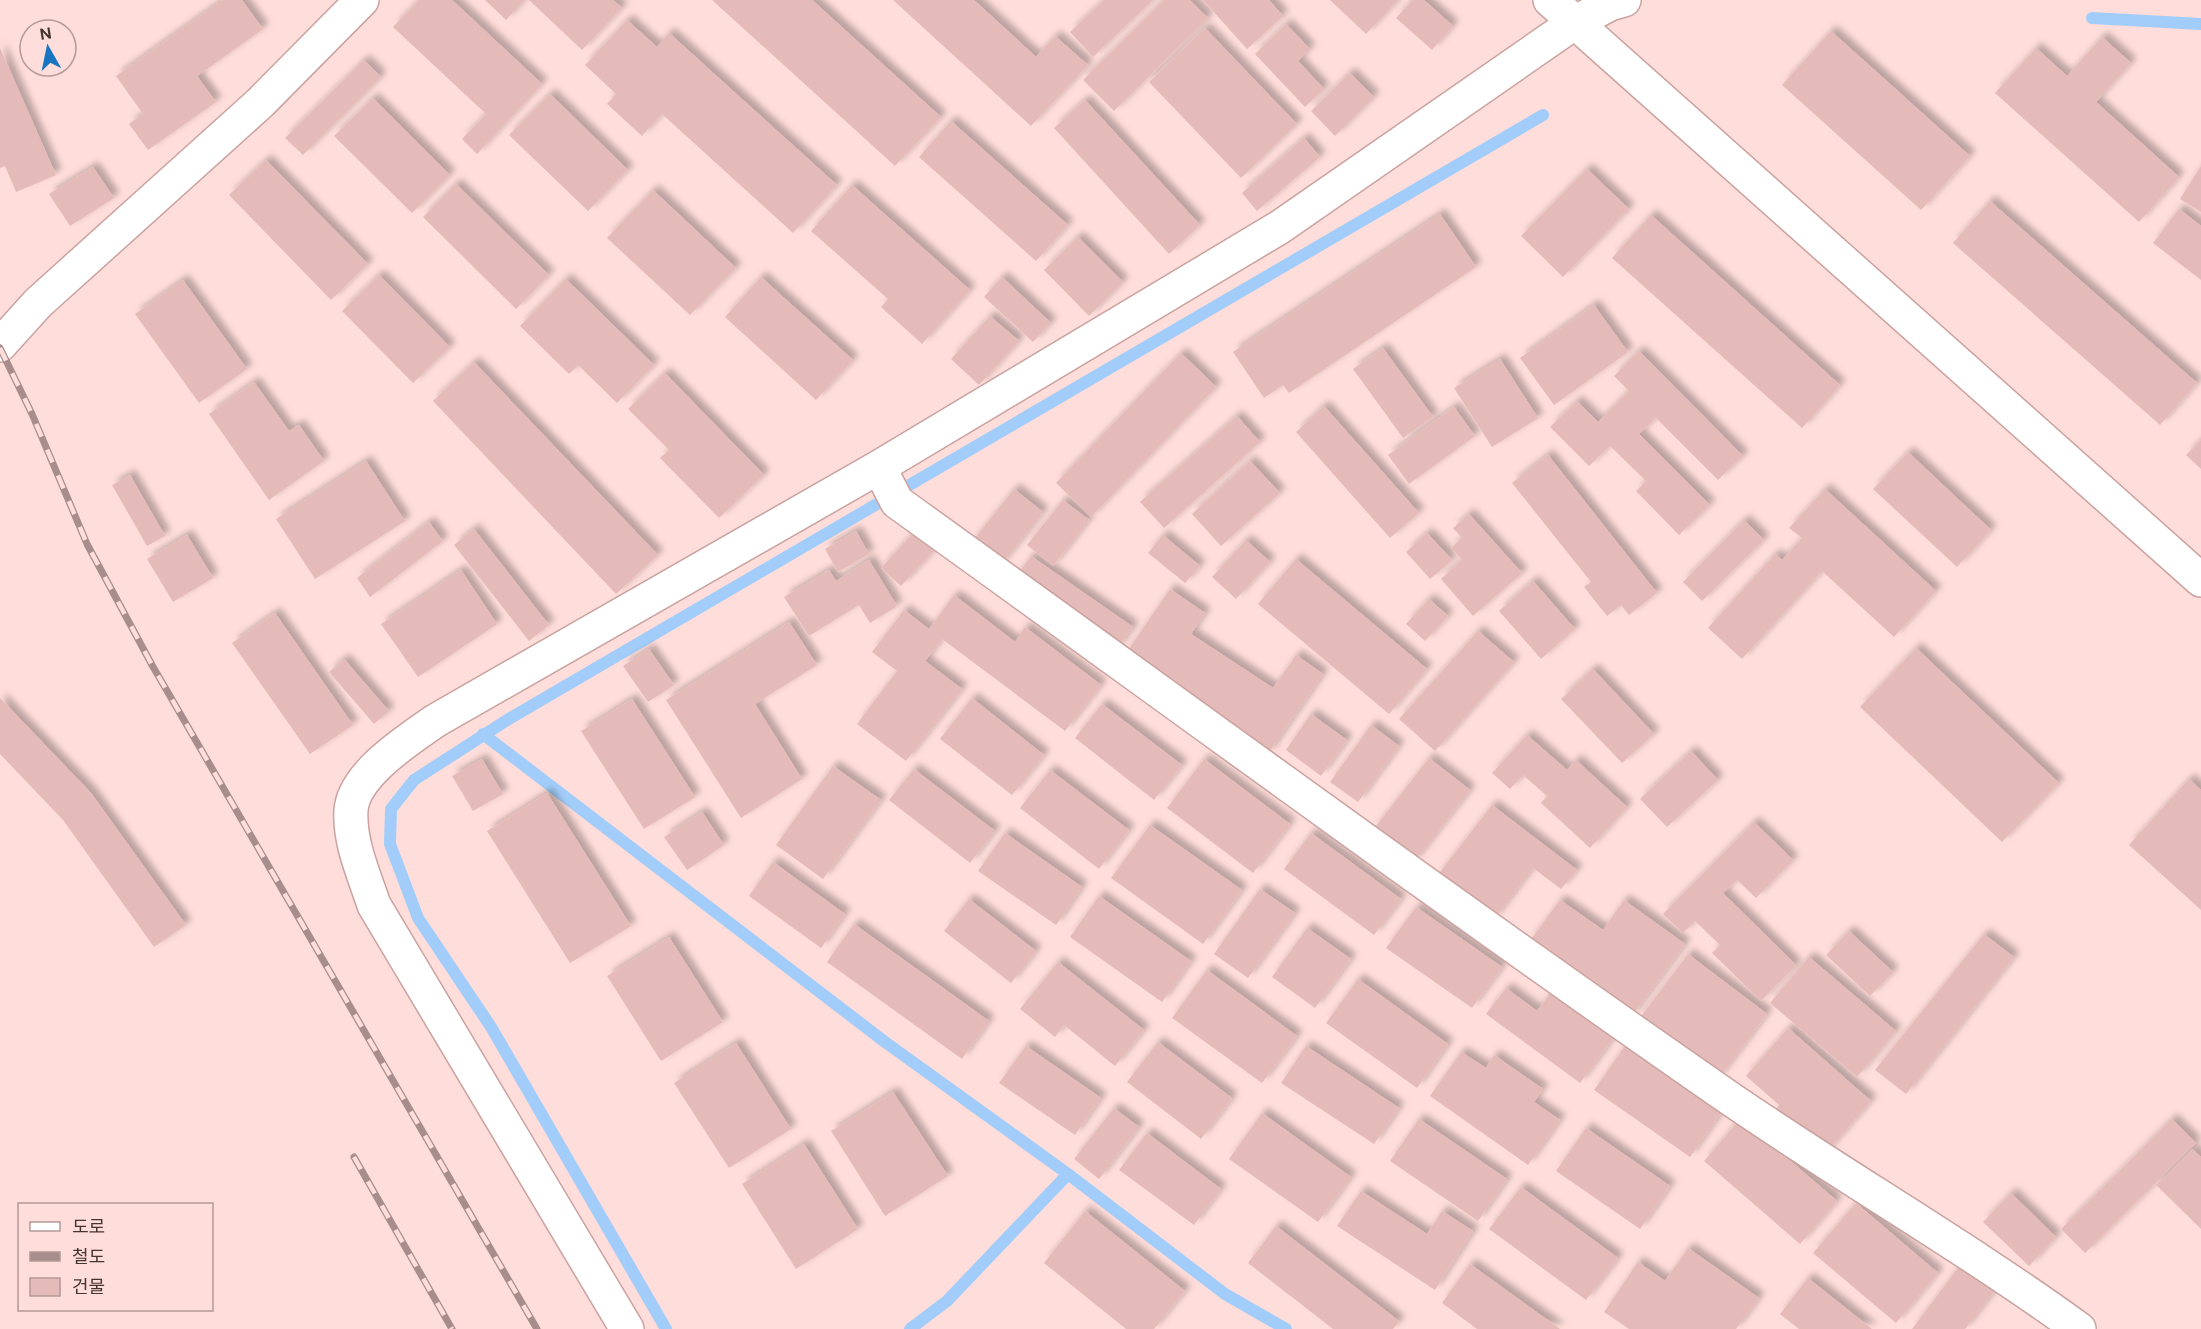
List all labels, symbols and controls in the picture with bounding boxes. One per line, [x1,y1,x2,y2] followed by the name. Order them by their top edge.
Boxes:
[18,18,78,78] north arrow
[38,22,53,45] text: N
[18,1203,213,1311] legend
[72,1215,105,1239] text: 도로
[72,1245,105,1269] text: 철도
[72,1275,105,1299] text: 건물

